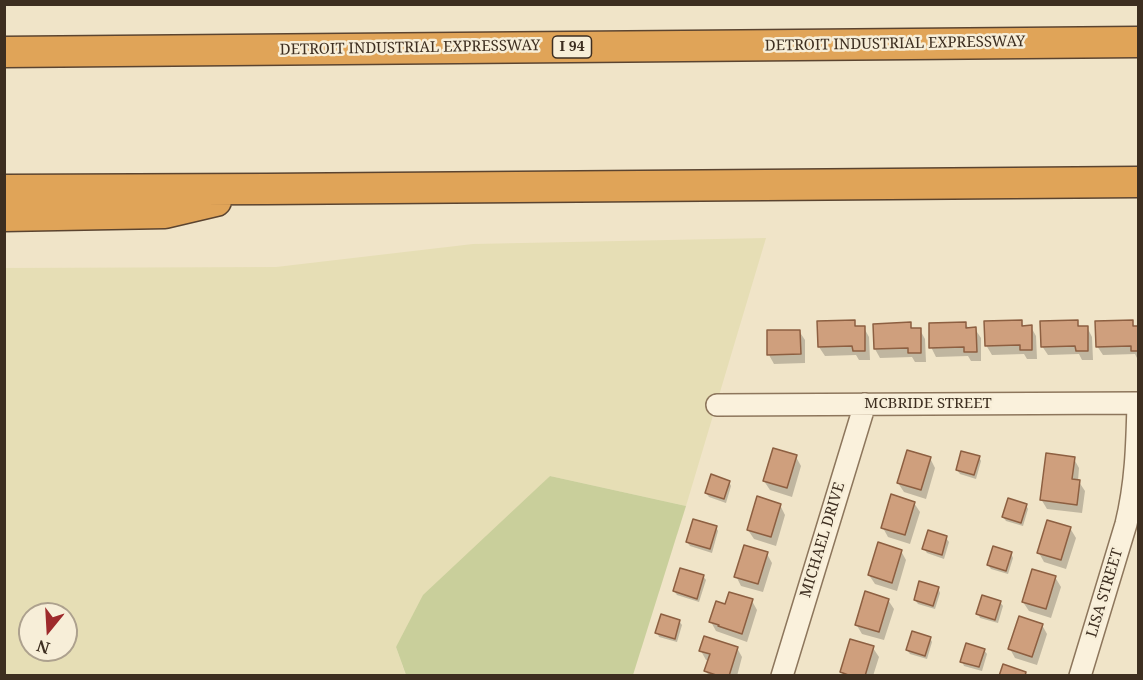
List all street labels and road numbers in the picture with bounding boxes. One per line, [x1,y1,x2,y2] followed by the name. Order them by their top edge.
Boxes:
[765,33,1025,55] street label: DETROIT INDUSTRIAL EXPRESSWAY
[552,36,592,58] road number: I 94
[280,37,540,59] street label: DETROIT INDUSTRIAL EXPRESSWAY
[864,395,992,413] street label: MCBRIDE STREET
[797,480,849,600] street label: MICHAEL DRIVE
[1083,546,1127,640] street label: LISA STREET

